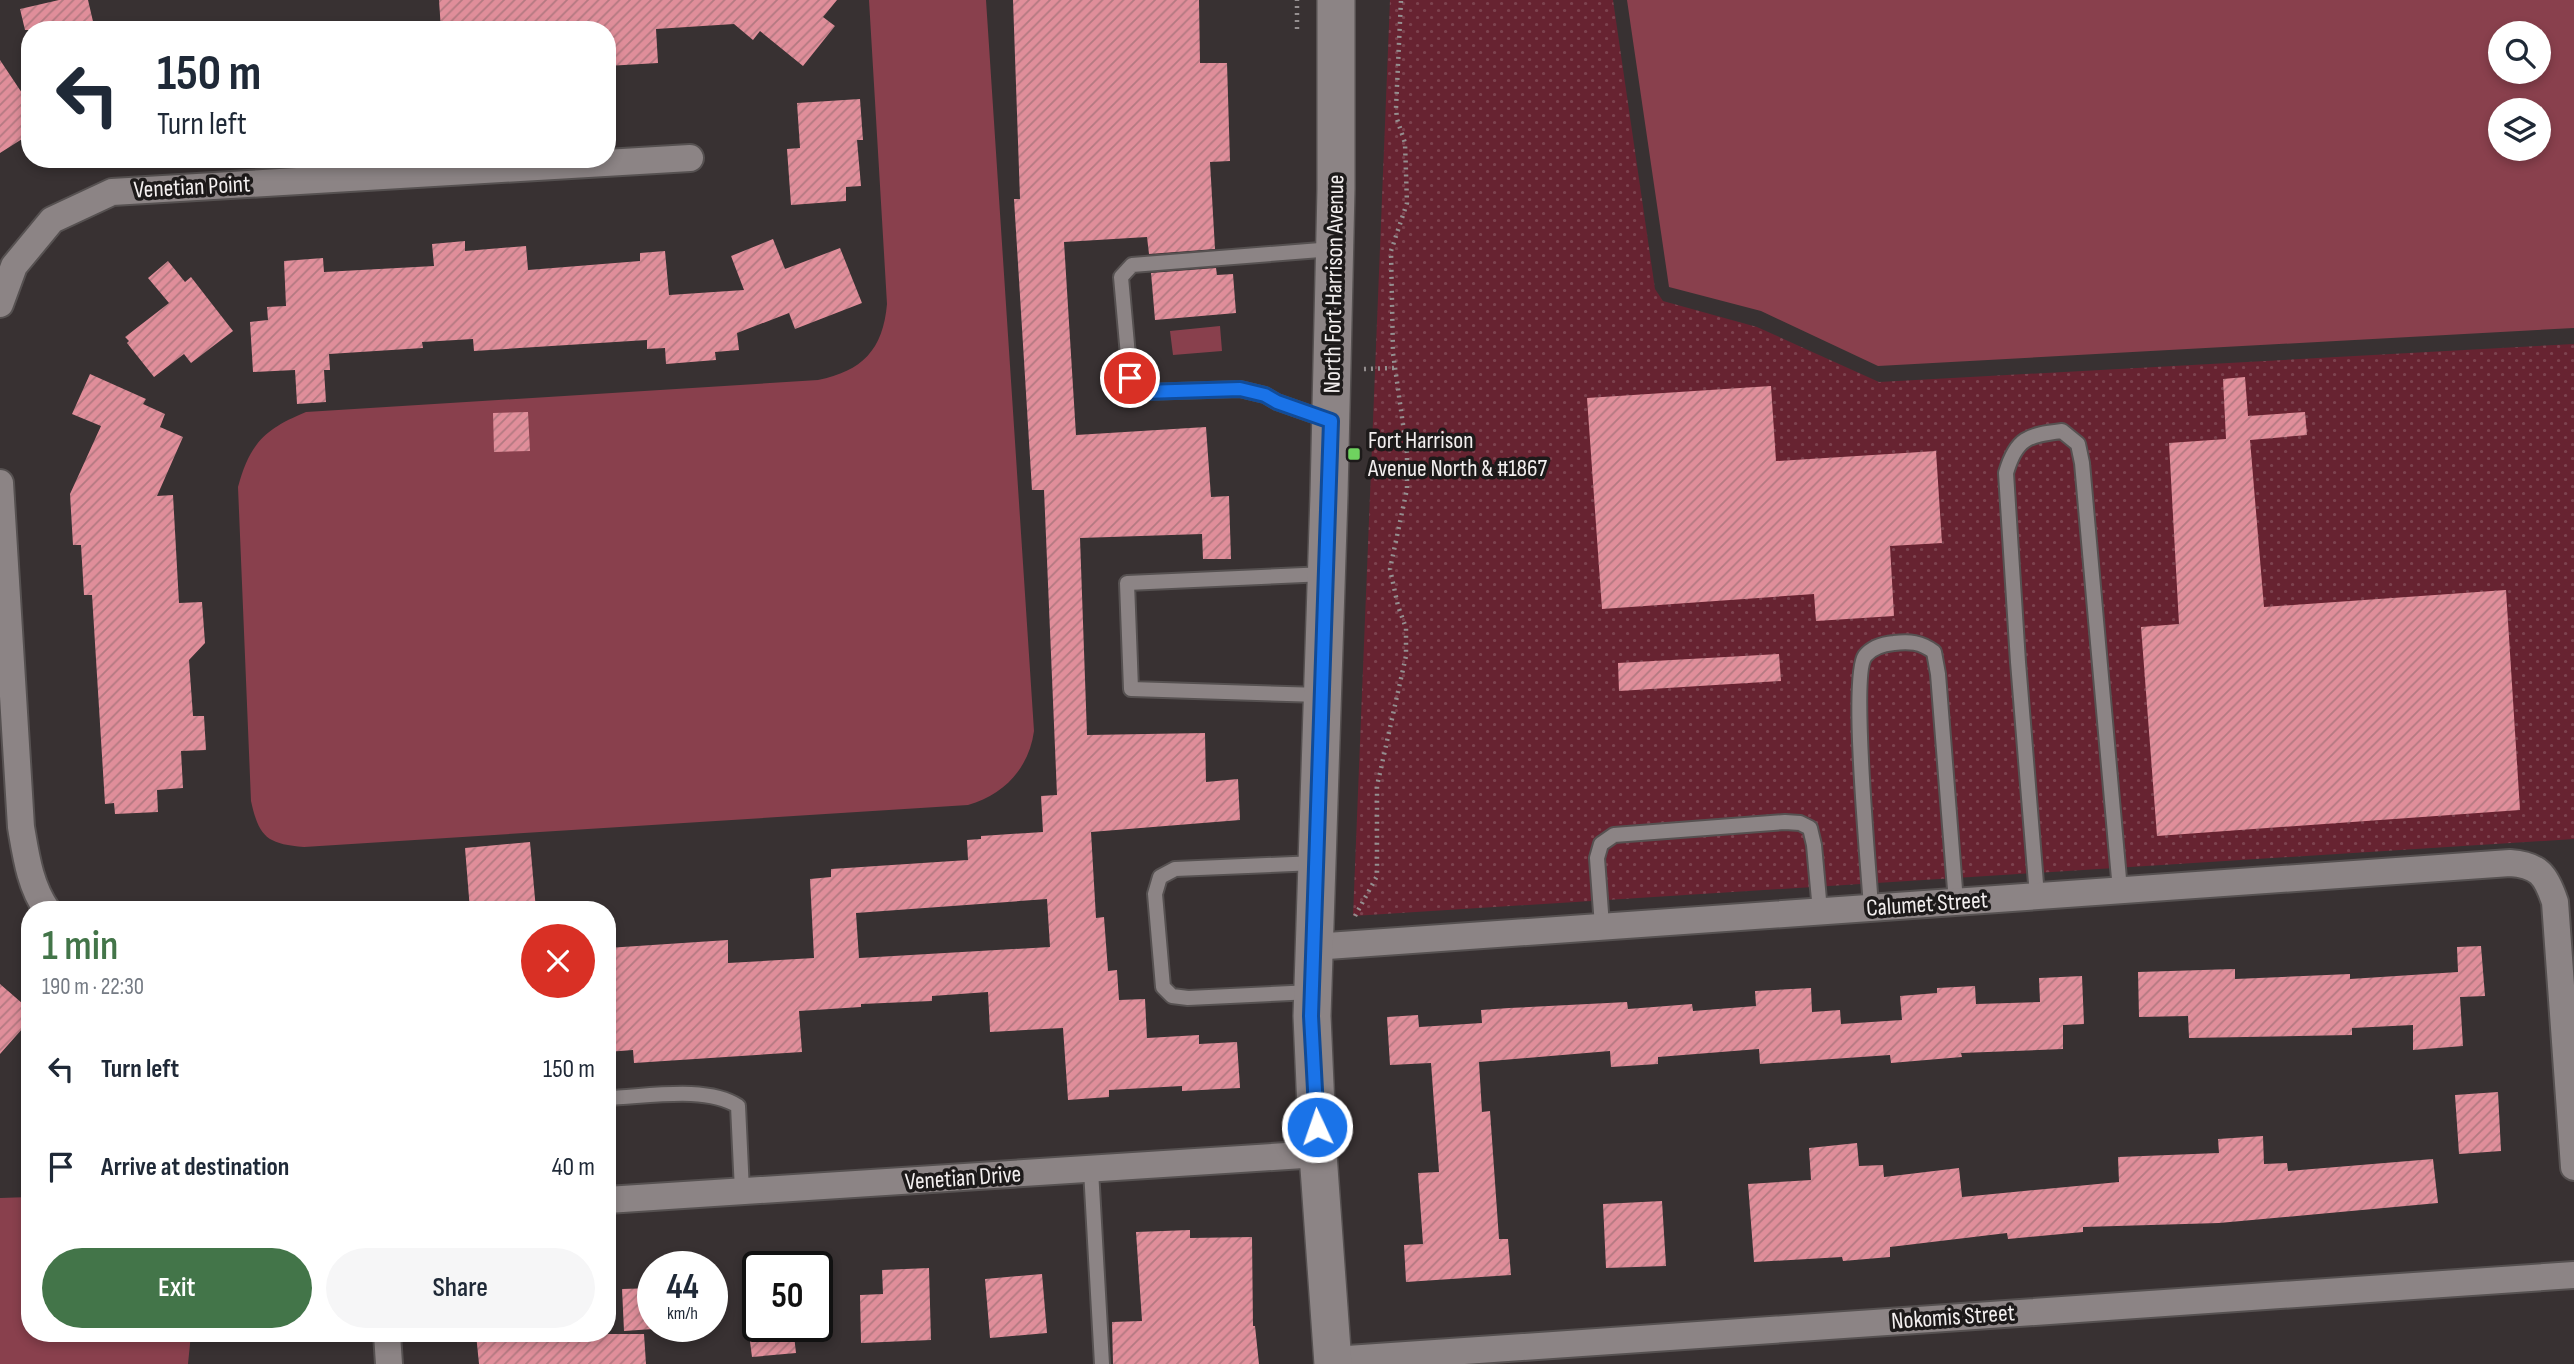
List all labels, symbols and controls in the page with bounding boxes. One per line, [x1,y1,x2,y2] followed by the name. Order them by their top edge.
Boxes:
[2488,21,2551,161] map controls
[2488,21,2551,84] button: search
[157,45,261,104] text: 150 m
[42,49,133,140] icon: left
[2488,98,2551,161] button: layers
[157,105,247,144] text: Turn left
[133,169,251,205] street label: Venetian Point
[1318,174,1350,394] street label: North Fort Harrison Avenue
[1100,348,1160,408] pin
[1111,359,1149,397] icon: arrive
[1367,426,1548,483] place label: Fort Harrison Avenue North & #1867
[1346,446,1362,462] marker: Fort Harrison Avenue North & #1867
[1865,885,1989,923] street label: Calumet Street
[42,921,118,972] text: 1 min
[521,924,595,998] button: close
[42,973,144,1001] text: 190 m · 22:30
[42,1050,80,1088] icon: left
[101,1054,179,1085] text: Turn left
[543,1054,595,1085] text: 150 m
[1280,1090,1354,1164] position arrow
[42,1148,80,1186] icon: arrive
[101,1152,289,1183] text: Arrive at destination
[552,1152,595,1183] text: 40 m
[904,1159,1022,1197] street label: Venetian Drive
[42,1248,312,1328] button: Exit
[326,1248,595,1328] button: Share
[742,1251,833,1342] speed limit sign: 50
[666,1266,699,1309] text: 44
[1890,1298,2016,1336] street label: Nokomis Street
[667,1303,698,1324] text: km/h

